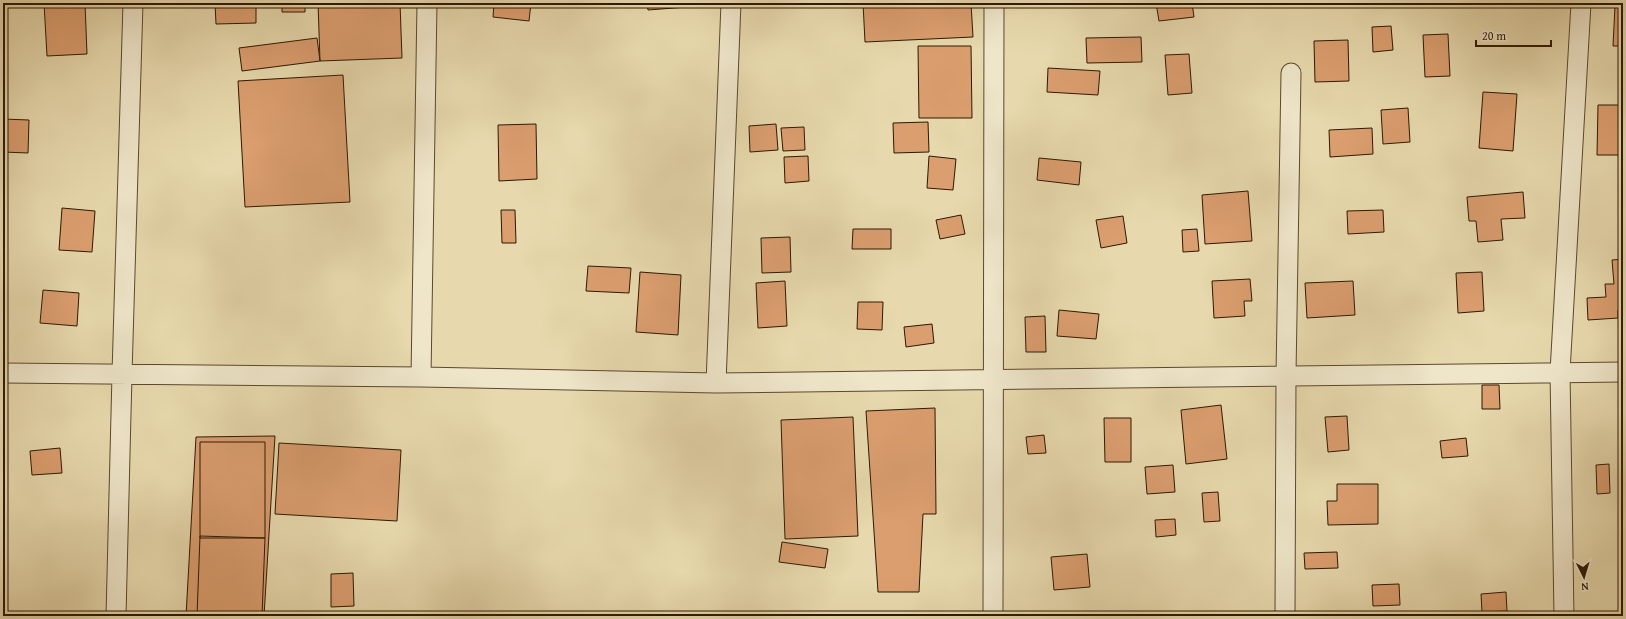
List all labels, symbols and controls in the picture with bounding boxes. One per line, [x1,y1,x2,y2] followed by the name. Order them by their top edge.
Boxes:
[1476,22,1551,48] scale bar
[1482,27,1506,44] text: 20 m
[1564,557,1604,597] north arrow
[1580,579,1589,595] text: N

